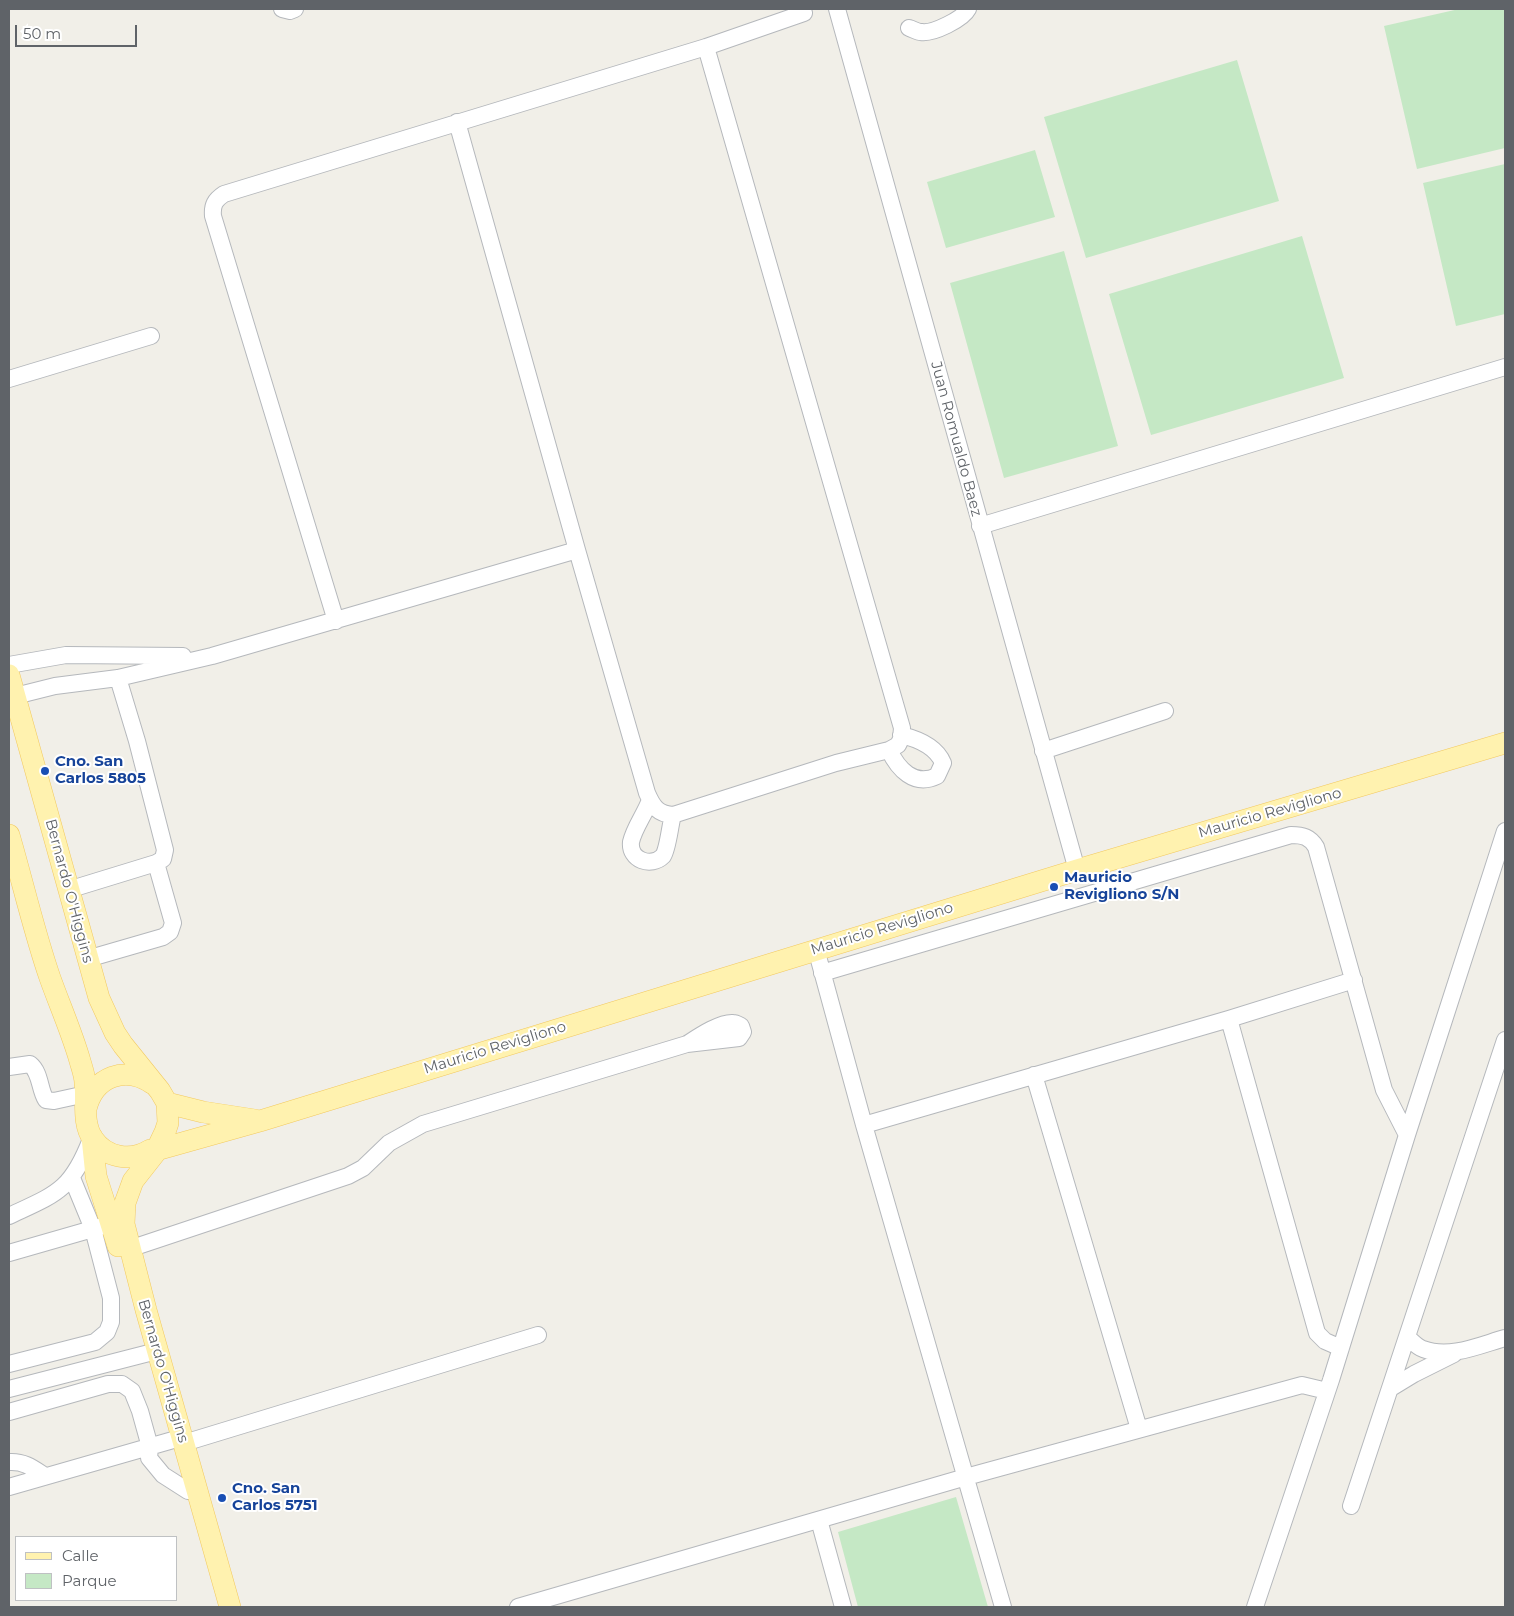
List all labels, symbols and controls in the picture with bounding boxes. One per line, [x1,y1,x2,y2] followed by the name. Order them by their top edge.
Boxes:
[18,15,140,47] scale bar
[23,24,61,43] text: 50 m
[927,359,985,519] street label: Juan Romualdo Baez
[55,753,146,788] place label: Cno. San Carlos 5805
[39,765,51,777] marker: Cno. San Carlos 5805
[1196,784,1344,842] street label: Mauricio Revigliono
[41,817,97,965] street label: Bernardo O'Higgins
[1064,869,1179,904] place label: Mauricio Revigliono S/N
[1048,881,1060,893] marker: Mauricio Revigliono S/N
[809,899,955,959] street label: Mauricio Revigliono
[422,1018,568,1078] street label: Mauricio Revigliono
[134,1297,192,1445] street label: Bernardo O'Higgins
[232,1480,318,1515] place label: Cno. San Carlos 5751
[216,1492,228,1504] marker: Cno. San Carlos 5751
[15,1536,178,1601] legend
[62,1546,99,1565] text: Calle
[62,1571,117,1590] text: Parque

